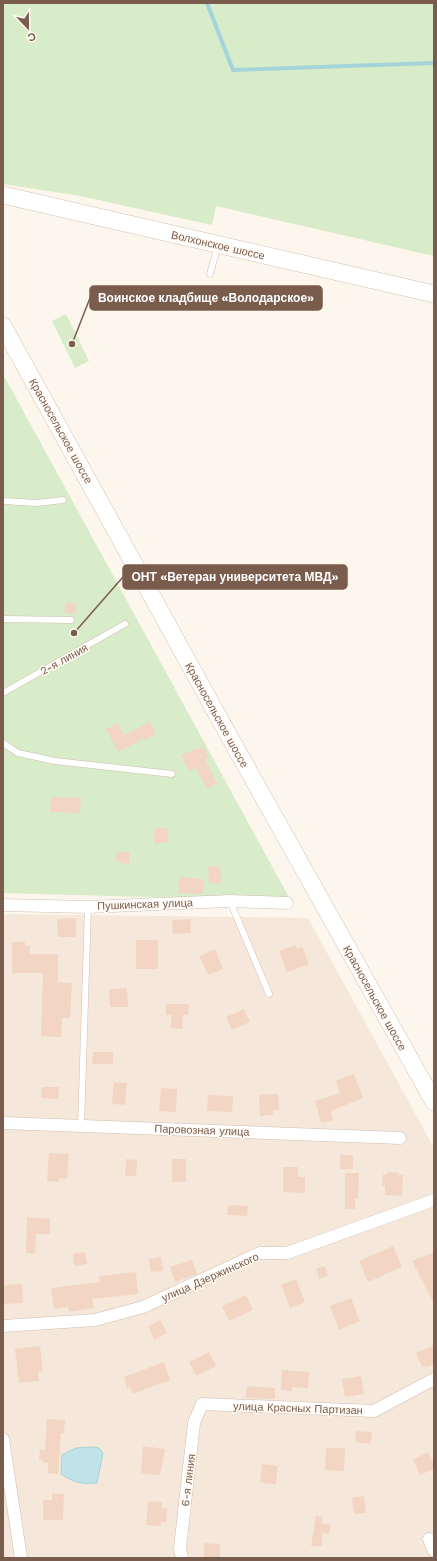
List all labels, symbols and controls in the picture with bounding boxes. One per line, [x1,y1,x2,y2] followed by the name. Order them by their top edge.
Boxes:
[8,8,48,48] north arrow
[25,29,38,44] text: С
[170,228,266,263] street label: Волхонское шоссе
[90,286,322,310] callout: Воинское кладбище «Володарское»
[98,291,314,305] text: Воинское кладбище «Володарское»
[26,376,95,486] street label: Красносельское шоссе
[123,565,347,589] callout: ОНТ «Ветеран университета МВД»
[131,570,339,584] text: ОНТ «Ветеран университета МВД»
[38,641,90,678] street label: 2-я линия
[182,660,251,770] street label: Красносельское шоссе
[97,896,194,913] street label: Пушкинская улица
[340,943,409,1053] street label: Красносельское шоссе
[154,1122,251,1139] street label: Паровозная улица
[160,1250,261,1305] street label: улица Дзержинского
[233,1400,363,1417] street label: улица Красных Партизан
[179,1453,198,1507] street label: 6-я линия

